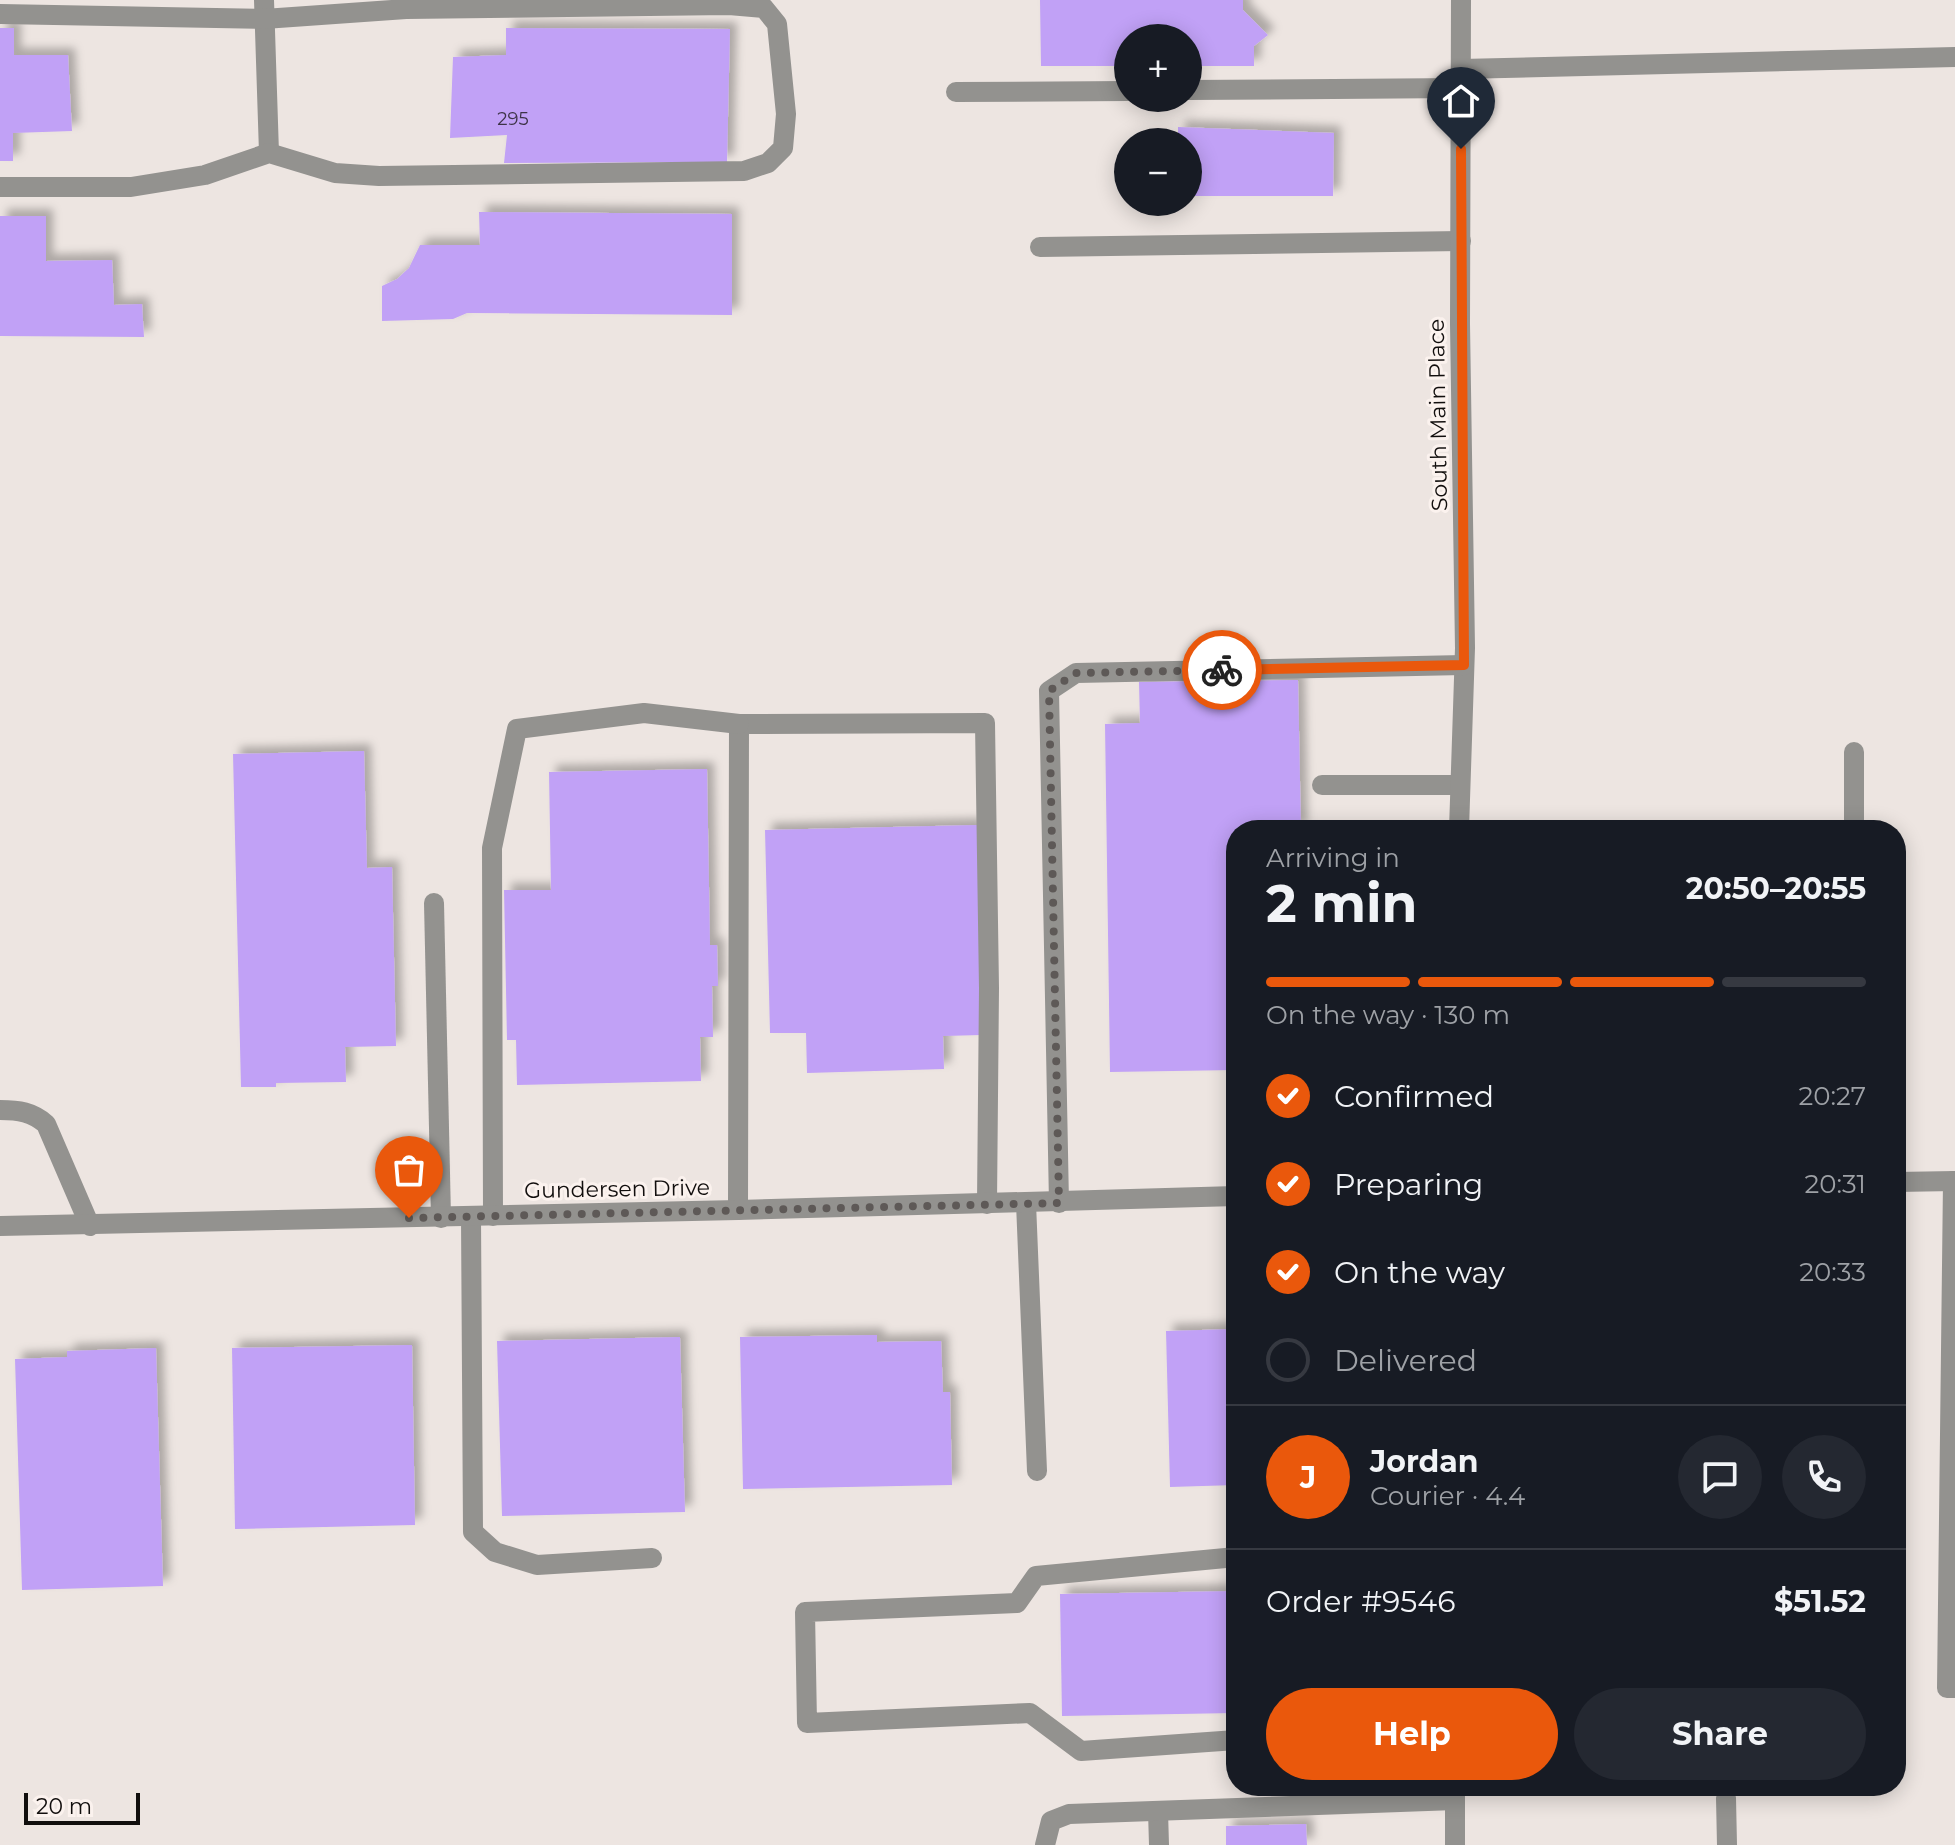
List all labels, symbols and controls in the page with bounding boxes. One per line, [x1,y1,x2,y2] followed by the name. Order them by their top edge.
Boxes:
[1114,24,1202,216] map controls
[1114,24,1202,112] button: +
[1427,67,1495,149] pin
[1439,79,1483,123] icon: home
[497,108,529,130] house number: 295
[1114,128,1202,216] button: −
[1423,319,1453,511] street label: South Main Place
[1182,630,1262,710] courier
[1200,648,1244,692] icon: bike
[1266,842,1400,874] text: Arriving in
[1686,870,1866,907] text: 20:50–20:55
[1266,872,1418,935] text: 2 min
[1266,999,1510,1031] text: On the way · 130 m
[1266,1074,1310,1118] icon: check
[1334,1078,1494,1115] text: Confirmed
[1799,1080,1866,1112] text: 20:27
[375,1136,443,1218] pin
[387,1148,431,1192] icon: bag
[1266,1162,1310,1206] icon: check
[1334,1166,1483,1203] text: Preparing
[1805,1168,1866,1200] text: 20:31
[524,1174,710,1204] street label: Gundersen Drive
[1266,1250,1310,1294] icon: check
[1334,1254,1505,1291] text: On the way
[1799,1256,1866,1288] text: 20:33
[1334,1342,1477,1379] text: Delivered
[1678,1435,1762,1519] button: chat
[1782,1435,1866,1519] button: phone
[1370,1443,1479,1480] text: Jordan
[1300,1459,1316,1496] text: J
[1370,1480,1525,1512] text: Courier · 4.4
[1266,1583,1455,1620] text: Order #9546
[1774,1583,1866,1620] text: $51.52
[1266,1688,1558,1780] button: Help
[1574,1688,1866,1780] button: Share
[24,1789,140,1825] scale bar
[36,1793,92,1820] text: 20 m

